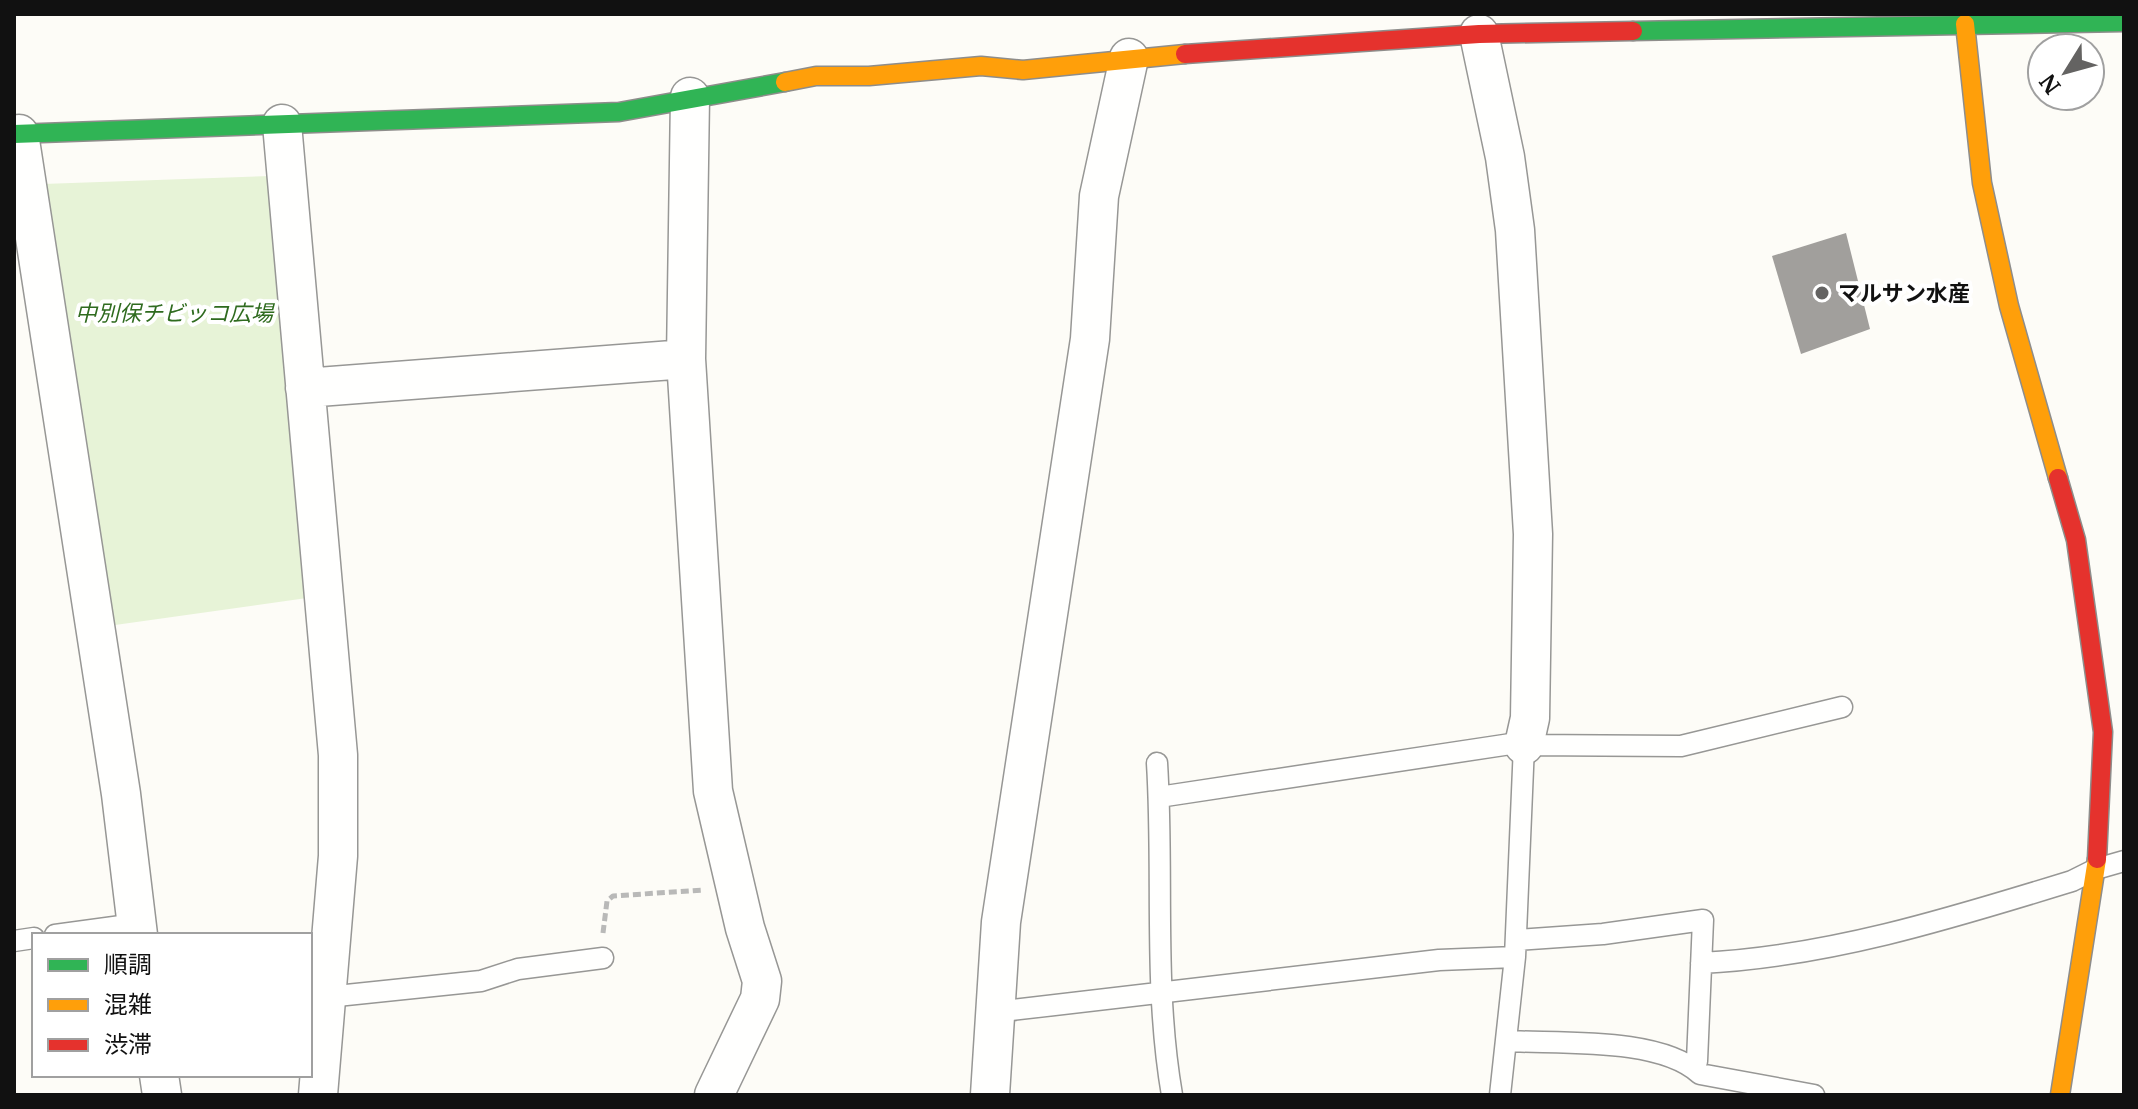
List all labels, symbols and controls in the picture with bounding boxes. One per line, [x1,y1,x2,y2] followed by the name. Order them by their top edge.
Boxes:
[2026,32,2106,112] north arrow
[2033,68,2066,99] text: N
[1838,279,1970,307] place label: マルサン水産
[1813,284,1831,302] marker: マルサン水産
[75,299,276,327] park label: 中別保チビッコ広場
[32,933,312,1077] legend
[104,949,152,980] text: 順調
[104,989,152,1020] text: 混雑
[104,1029,152,1060] text: 渋滞

